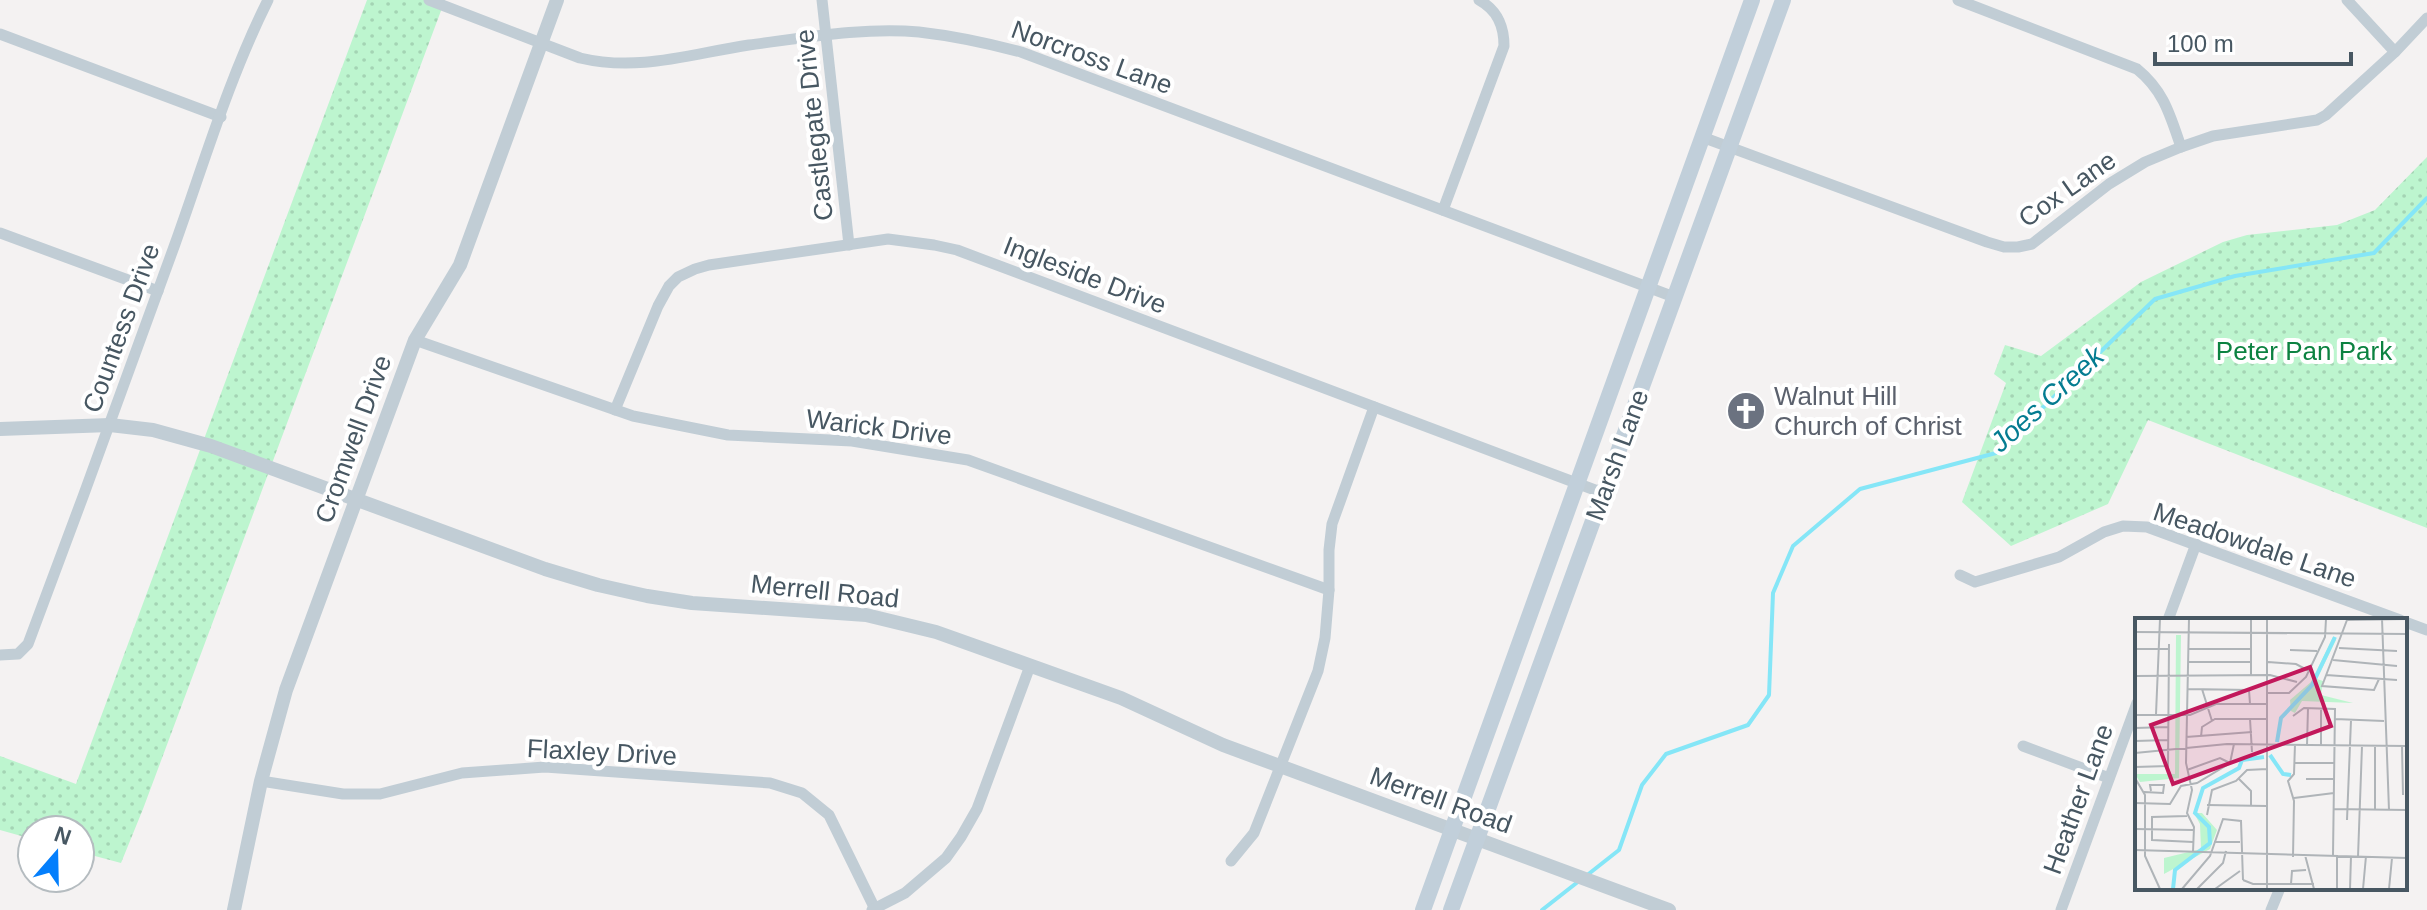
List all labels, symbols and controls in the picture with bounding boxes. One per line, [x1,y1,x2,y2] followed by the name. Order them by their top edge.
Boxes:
[1007,14,1177,100] street label: Norcross Lane
[2155,16,2351,66] scale bar
[789,28,839,222] street label: Castlegate Drive
[2167,30,2234,57] text: 100 m
[2013,145,2121,233] street label: Cox Lane
[999,230,1171,320] street label: Ingleside Drive
[77,239,165,417] street label: Countess Drive
[2216,336,2393,366] park label: Peter Pan Park
[1983,339,2111,459] water label: Joes Creek
[309,351,397,527] street label: Cromwell Drive
[1774,381,1963,441] place label: Walnut Hill Church of Christ
[1579,385,1655,525] street label: Marsh Lane
[1725,390,1767,432] church icon: Walnut Hill Church of Christ
[805,403,953,451] street label: Warick Drive
[2150,496,2360,594] street label: Meadowdale Lane
[749,568,901,614] street label: Merrell Road
[2135,618,2407,890] inset map
[2037,720,2119,878] street label: Heather Lane
[526,733,678,771] street label: Flaxley Drive
[1366,760,1516,840] street label: Merrell Road
[16,814,96,894] north arrow
[51,821,74,850] text: N

